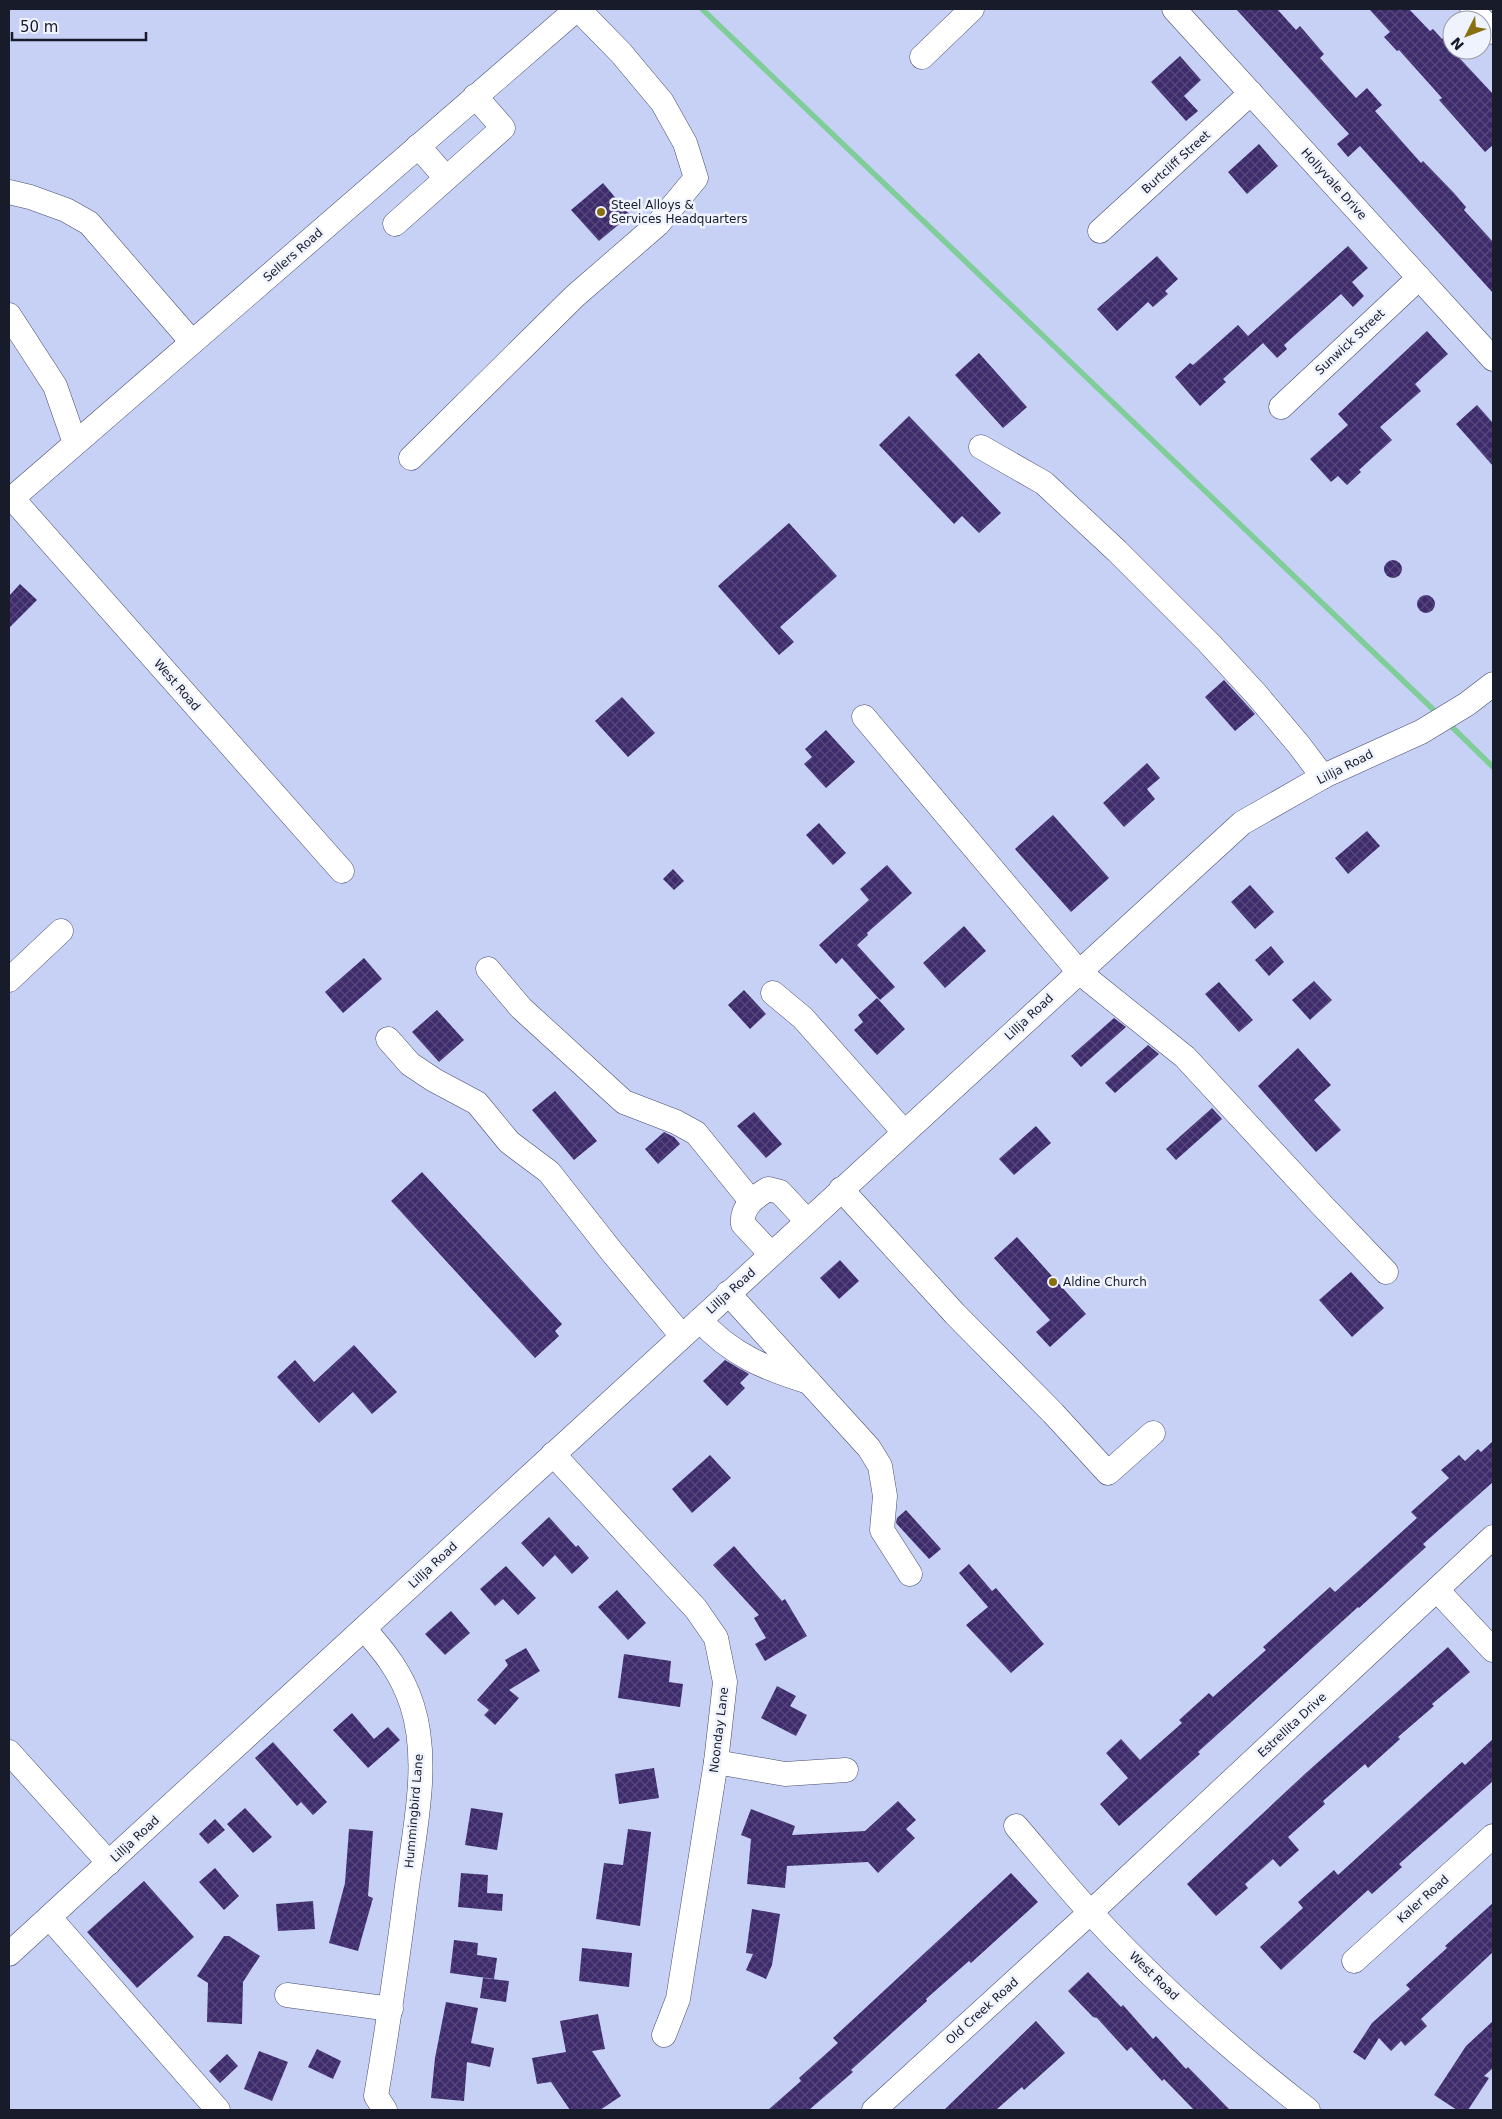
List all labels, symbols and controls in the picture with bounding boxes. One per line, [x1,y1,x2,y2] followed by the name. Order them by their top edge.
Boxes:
[12,10,146,42] scale bar
[1442,10,1492,60] north arrow
[20,18,58,36] text: 50 m
[1447,34,1467,53] text: N
[1139,127,1213,196] street label: Burtcliff Street
[1298,145,1370,223] street label: Hollyvale Drive
[611,198,748,226] place label: Steel Alloys & Services Headquarters
[595,206,607,218] marker: Steel Alloys & Services Headquarters
[260,225,326,285] street label: Sellers Road
[1312,306,1388,378] street label: Sunwick Street
[151,656,203,714] street label: West Road
[1315,747,1375,787] street label: Lillja Road
[1002,991,1056,1043] street label: Lillja Road
[704,1265,758,1317] street label: Lillja Road
[1063,1275,1147,1289] place label: Aldine Church
[1047,1276,1059,1288] marker: Aldine Church
[406,1539,460,1591] street label: Lillja Road
[707,1686,731,1774] street label: Noonday Lane
[1255,1690,1329,1760] street label: Estrellita Drive
[402,1753,426,1869] street label: Hummingbird Lane
[108,1813,162,1865] street label: Lillja Road
[1394,1872,1452,1926] street label: Kaler Road
[1126,1949,1182,2003] street label: West Road
[943,1975,1021,2047] street label: Old Creek Road

